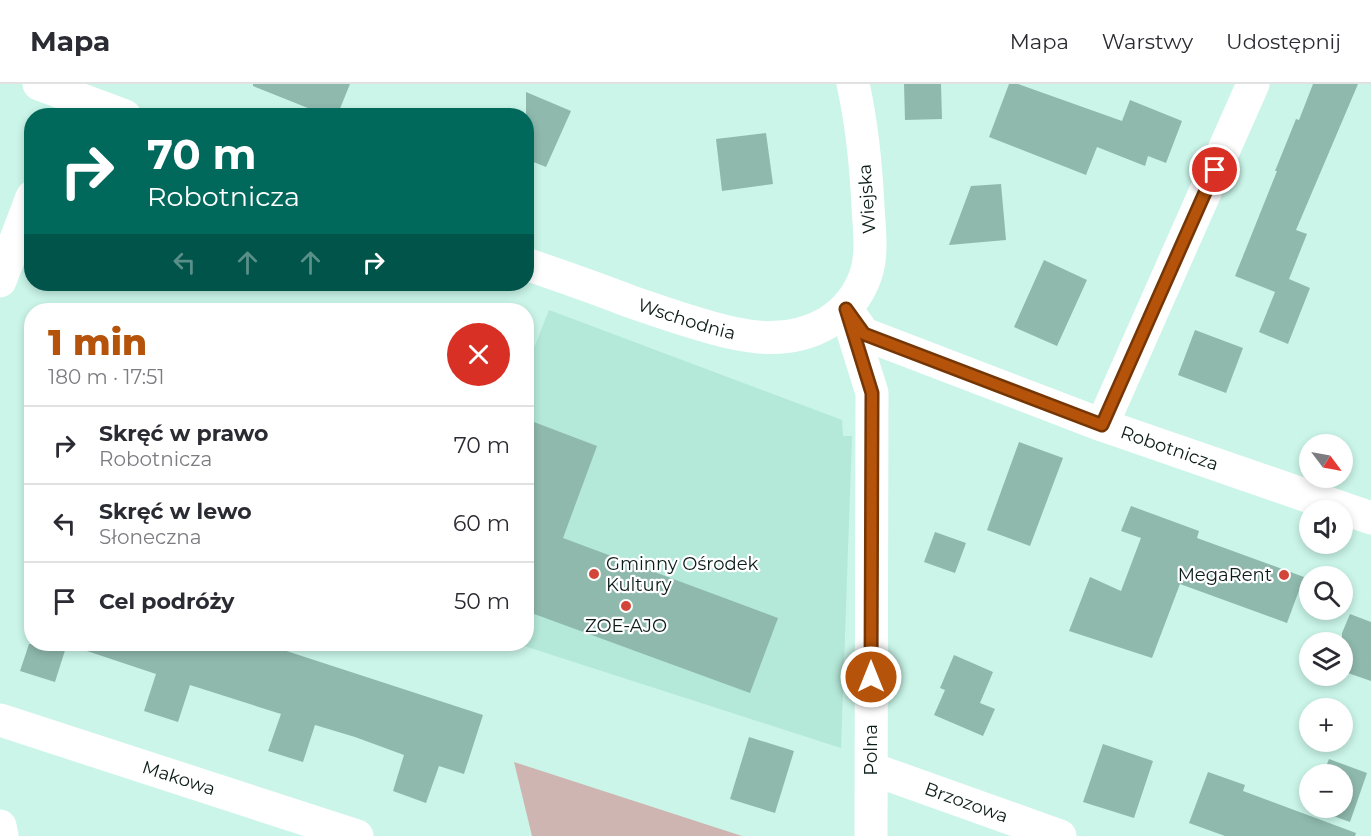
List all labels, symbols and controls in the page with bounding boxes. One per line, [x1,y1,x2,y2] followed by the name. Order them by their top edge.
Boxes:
[30,24,110,58] text: Mapa
[1010,29,1069,54] text: Mapa
[1102,29,1193,54] text: Warstwy
[1226,29,1341,54] text: Udostępnij
[147,128,257,180] text: 70 m
[48,132,126,210] icon: right
[1189,144,1240,195] pin
[1198,153,1231,186] icon: arrive
[854,163,880,235] street label: Wiejska
[147,180,300,213] text: Robotnicza
[168,246,201,279] icon: left
[231,246,264,279] icon: ahead
[294,246,327,279] icon: ahead
[357,246,390,279] icon: right
[635,294,738,344] street label: Wschodnia
[48,320,147,364] text: 1 min
[447,323,510,386] button: close
[48,365,165,389] text: 180 m · 17:51
[99,420,268,447] text: Skręć w prawo
[1118,421,1221,475] street label: Robotnicza
[48,429,81,462] icon: right
[454,432,510,459] text: 70 m
[1299,434,1353,488] north arrow
[1299,434,1353,818] map controls
[99,447,212,471] text: Robotnicza
[99,498,252,525] text: Skręć w lewo
[1299,500,1353,554] button: sound
[48,507,81,540] icon: left
[453,510,510,537] text: 60 m
[99,525,202,549] text: Słoneczna
[606,553,759,596] place label: Gminny Ośrodek Kultury
[1178,564,1272,586] place label: MegaRent
[1299,566,1353,620] button: search
[587,567,601,581] marker: Gminny Ośrodek Kultury
[1277,568,1291,582] marker: MegaRent
[48,585,81,618] icon: arrive
[99,588,235,615] text: Cel podróży
[454,588,510,615] text: 50 m
[619,599,633,613] marker: ZOE-AJO
[585,615,667,637] place label: ZOE-AJO
[1299,632,1353,686] button: layers
[839,645,903,709] position arrow
[1299,698,1353,752] button: +
[860,724,882,776] street label: Polna
[140,756,218,800] street label: Makowa
[1299,764,1353,818] button: −
[921,778,1011,828] street label: Brzozowa

